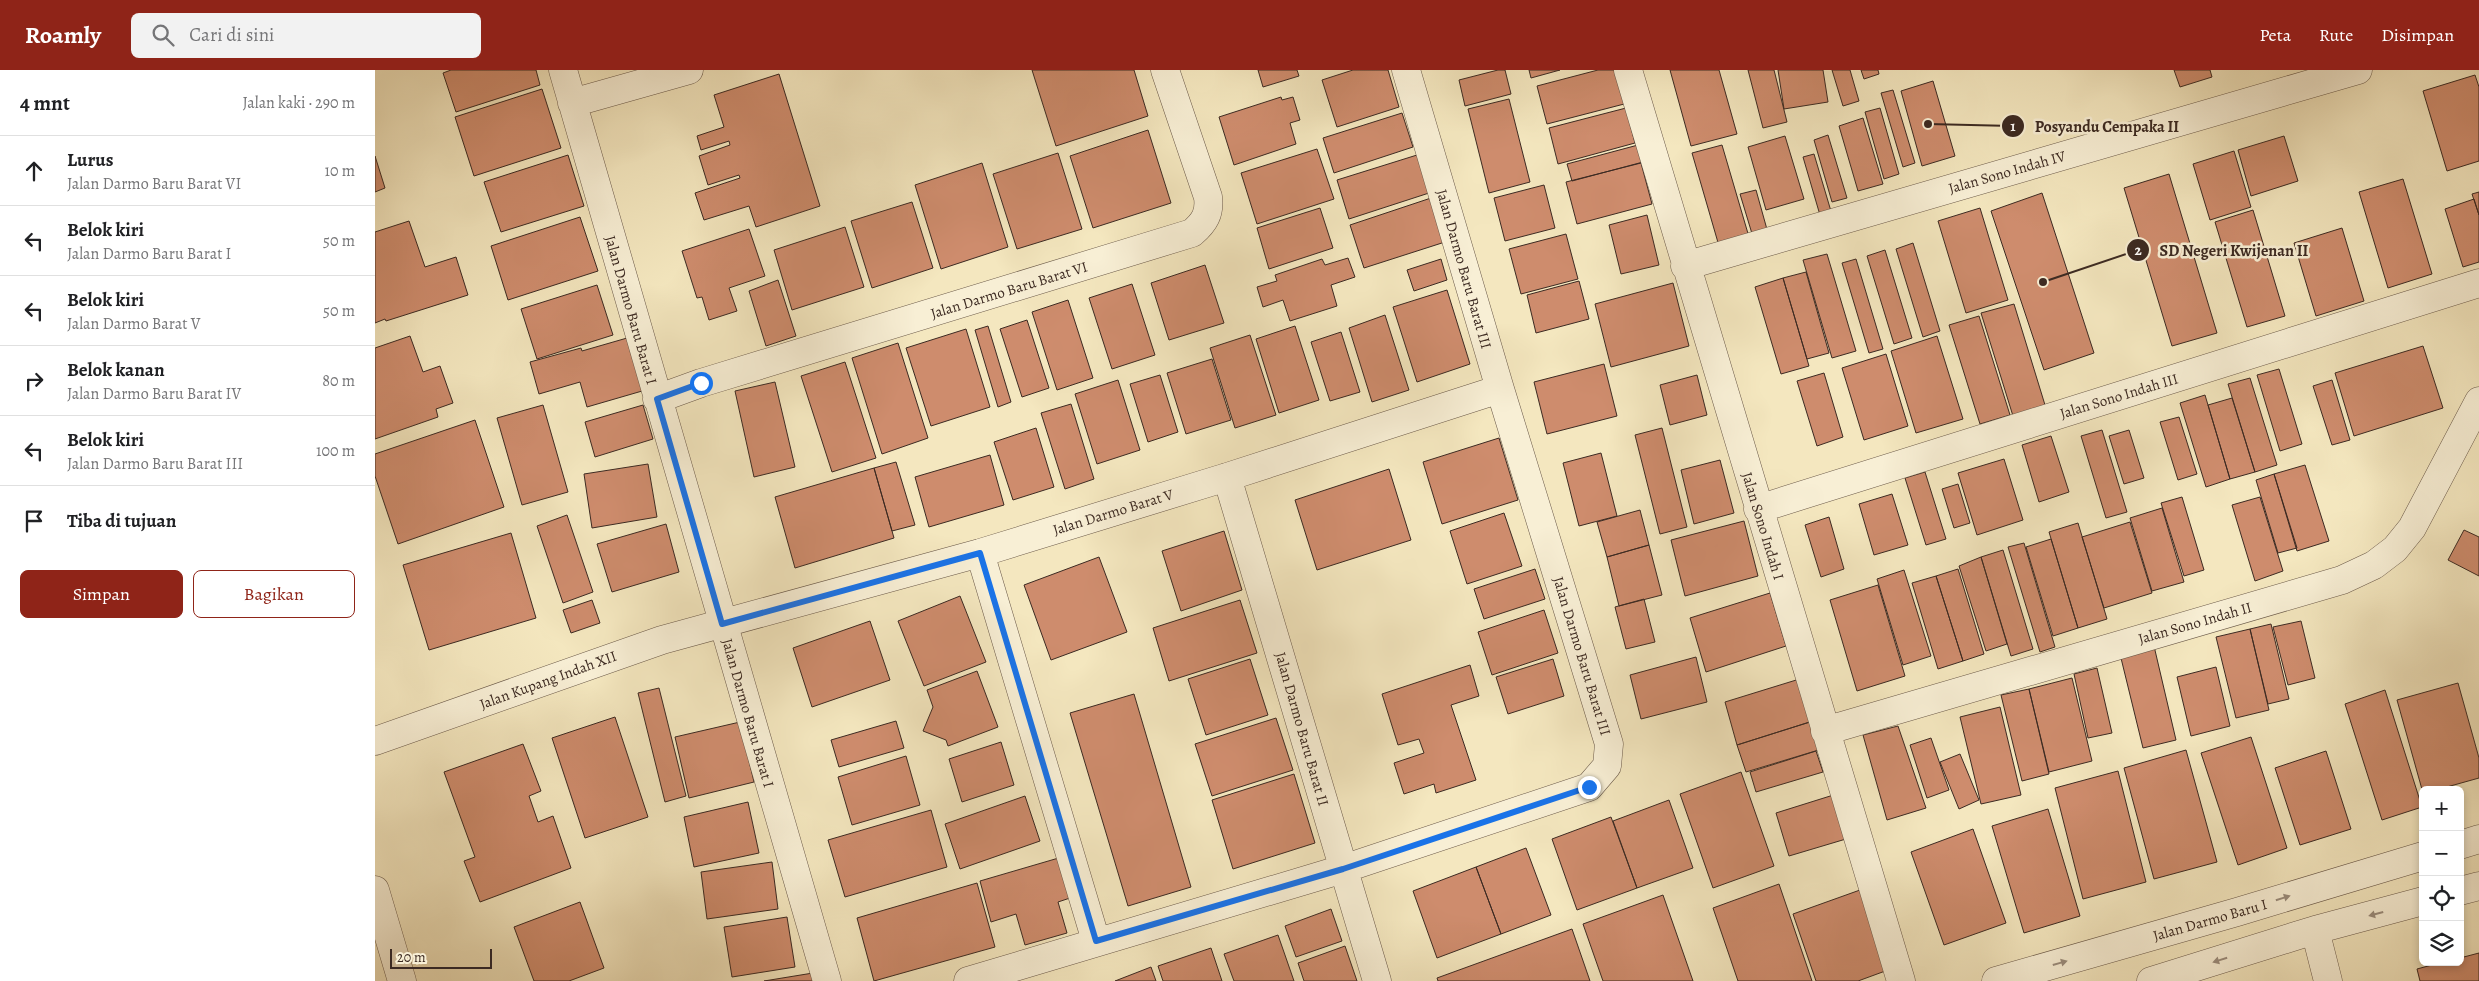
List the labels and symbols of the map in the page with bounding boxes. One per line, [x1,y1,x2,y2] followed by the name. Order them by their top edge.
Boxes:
[2000,111,2190,142] callout: Posyandu Cempaka II
[2010,116,2016,136] text: 1
[2035,116,2179,138] text: Posyandu Cempaka II
[1946,145,2069,198] street label: Jalan Sono Indah IV
[1432,187,1496,351] street label: Jalan Darmo Baru Barat III
[600,233,662,387] street label: Jalan Darmo Baru Barat I
[2125,234,2319,265] callout: SD Negeri Kwijenan II
[2134,240,2142,260] text: 2
[2160,240,2309,262] text: SD Negeri Kwijenan II
[928,257,1090,323] street label: Jalan Darmo Baru Barat VI
[2057,368,2181,424] street label: Jalan Sono Indah III
[690,372,713,395] route start
[1737,470,1789,582] street label: Jalan Sono Indah I
[1050,484,1177,540] street label: Jalan Darmo Barat V
[1548,574,1616,738] street label: Jalan Darmo Baru Barat III
[2136,597,2254,649] street label: Jalan Sono Indah II
[717,636,779,790] street label: Jalan Darmo Baru Barat I
[477,646,619,714] street label: Jalan Kupang Indah XII
[1270,650,1334,808] street label: Jalan Darmo Baru Barat II
[1578,776,1601,799] route end
[2151,894,2269,946] street label: Jalan Darmo Baru I
[2276,894,2291,902] one-way arrow
[2368,910,2383,918] one-way arrow
[390,946,493,969] scale bar
[2212,956,2227,964] one-way arrow
[2053,958,2068,966] one-way arrow

